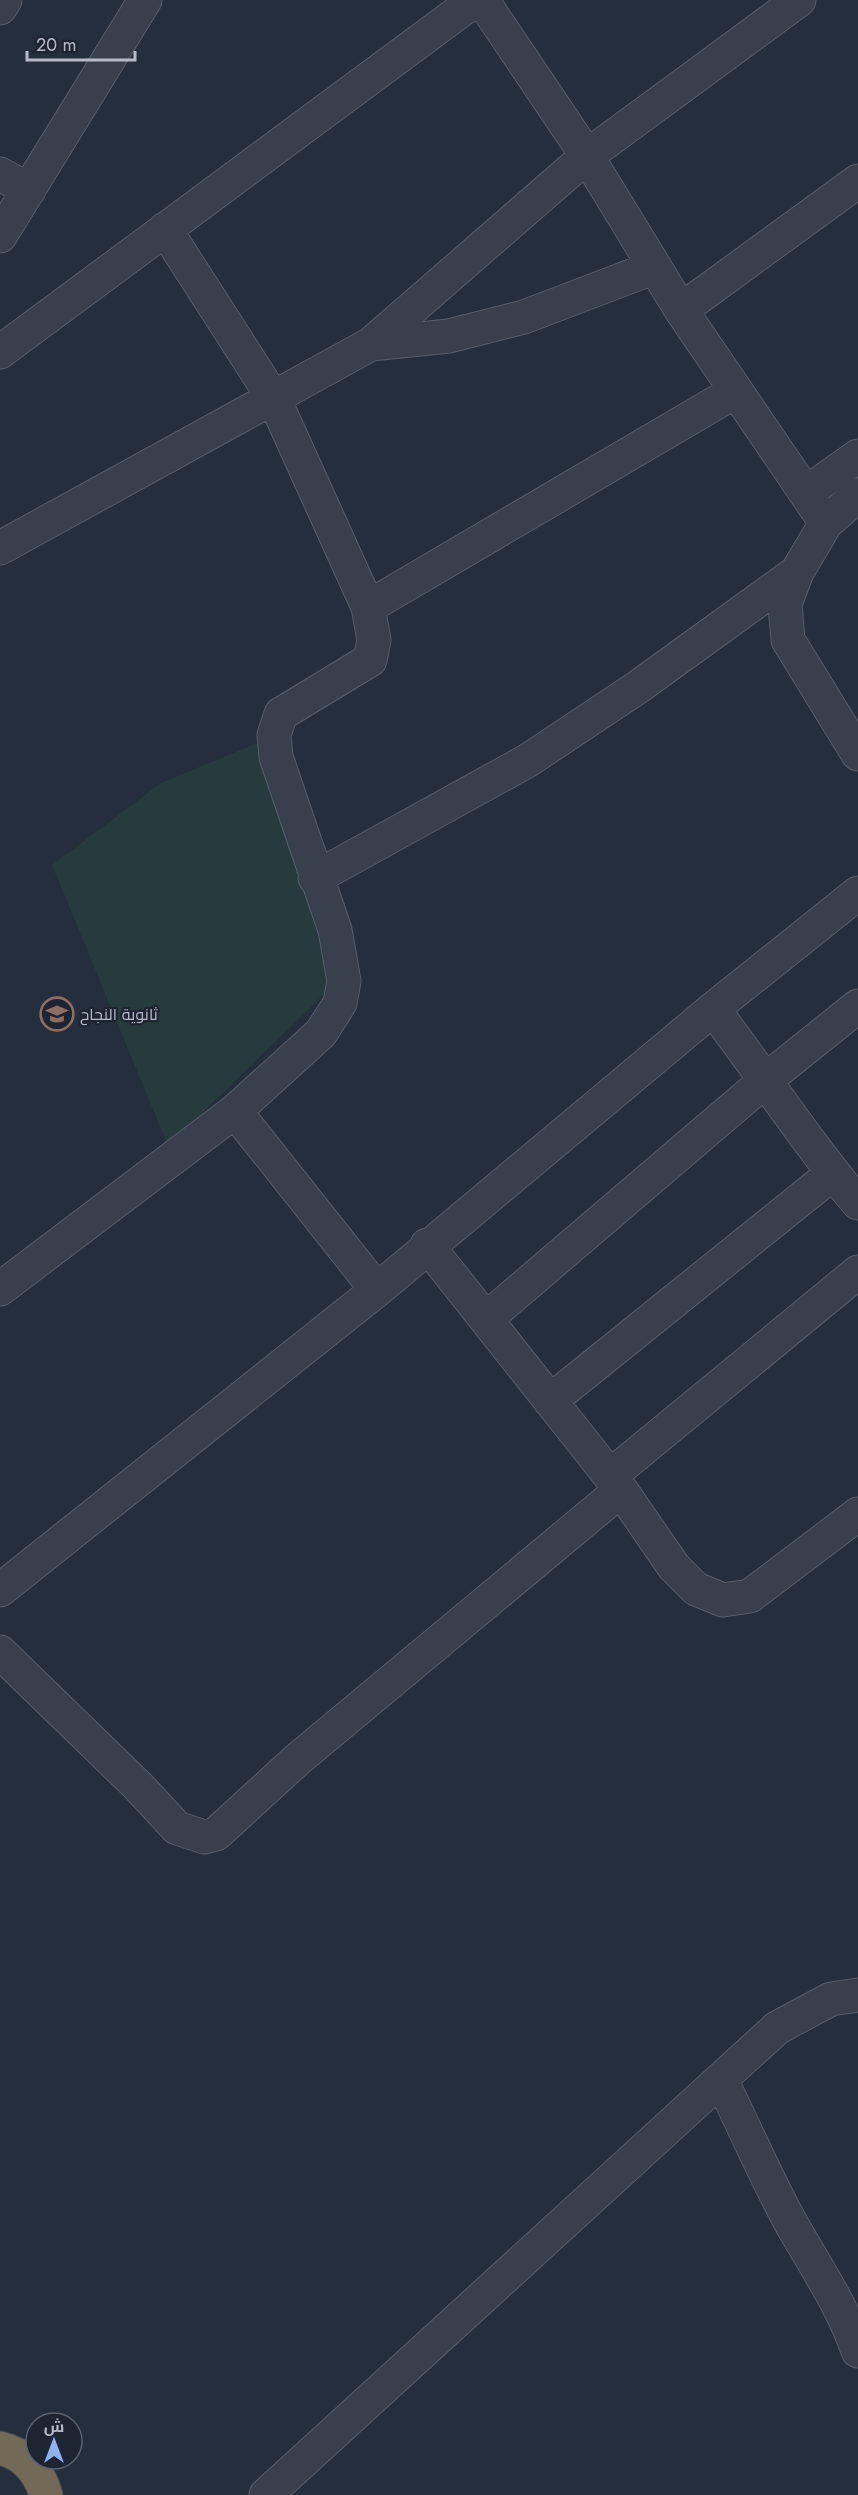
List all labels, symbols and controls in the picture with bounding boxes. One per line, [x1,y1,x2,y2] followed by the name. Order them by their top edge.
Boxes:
[27,24,135,62] scale bar
[36,32,76,58] text: 20 m
[39,996,75,1032] school or university icon: ثانوية النجاح
[80,1003,159,1026] place label: ثانوية النجاح
[24,2411,84,2471] north arrow
[44,2415,64,2438] text: ش

